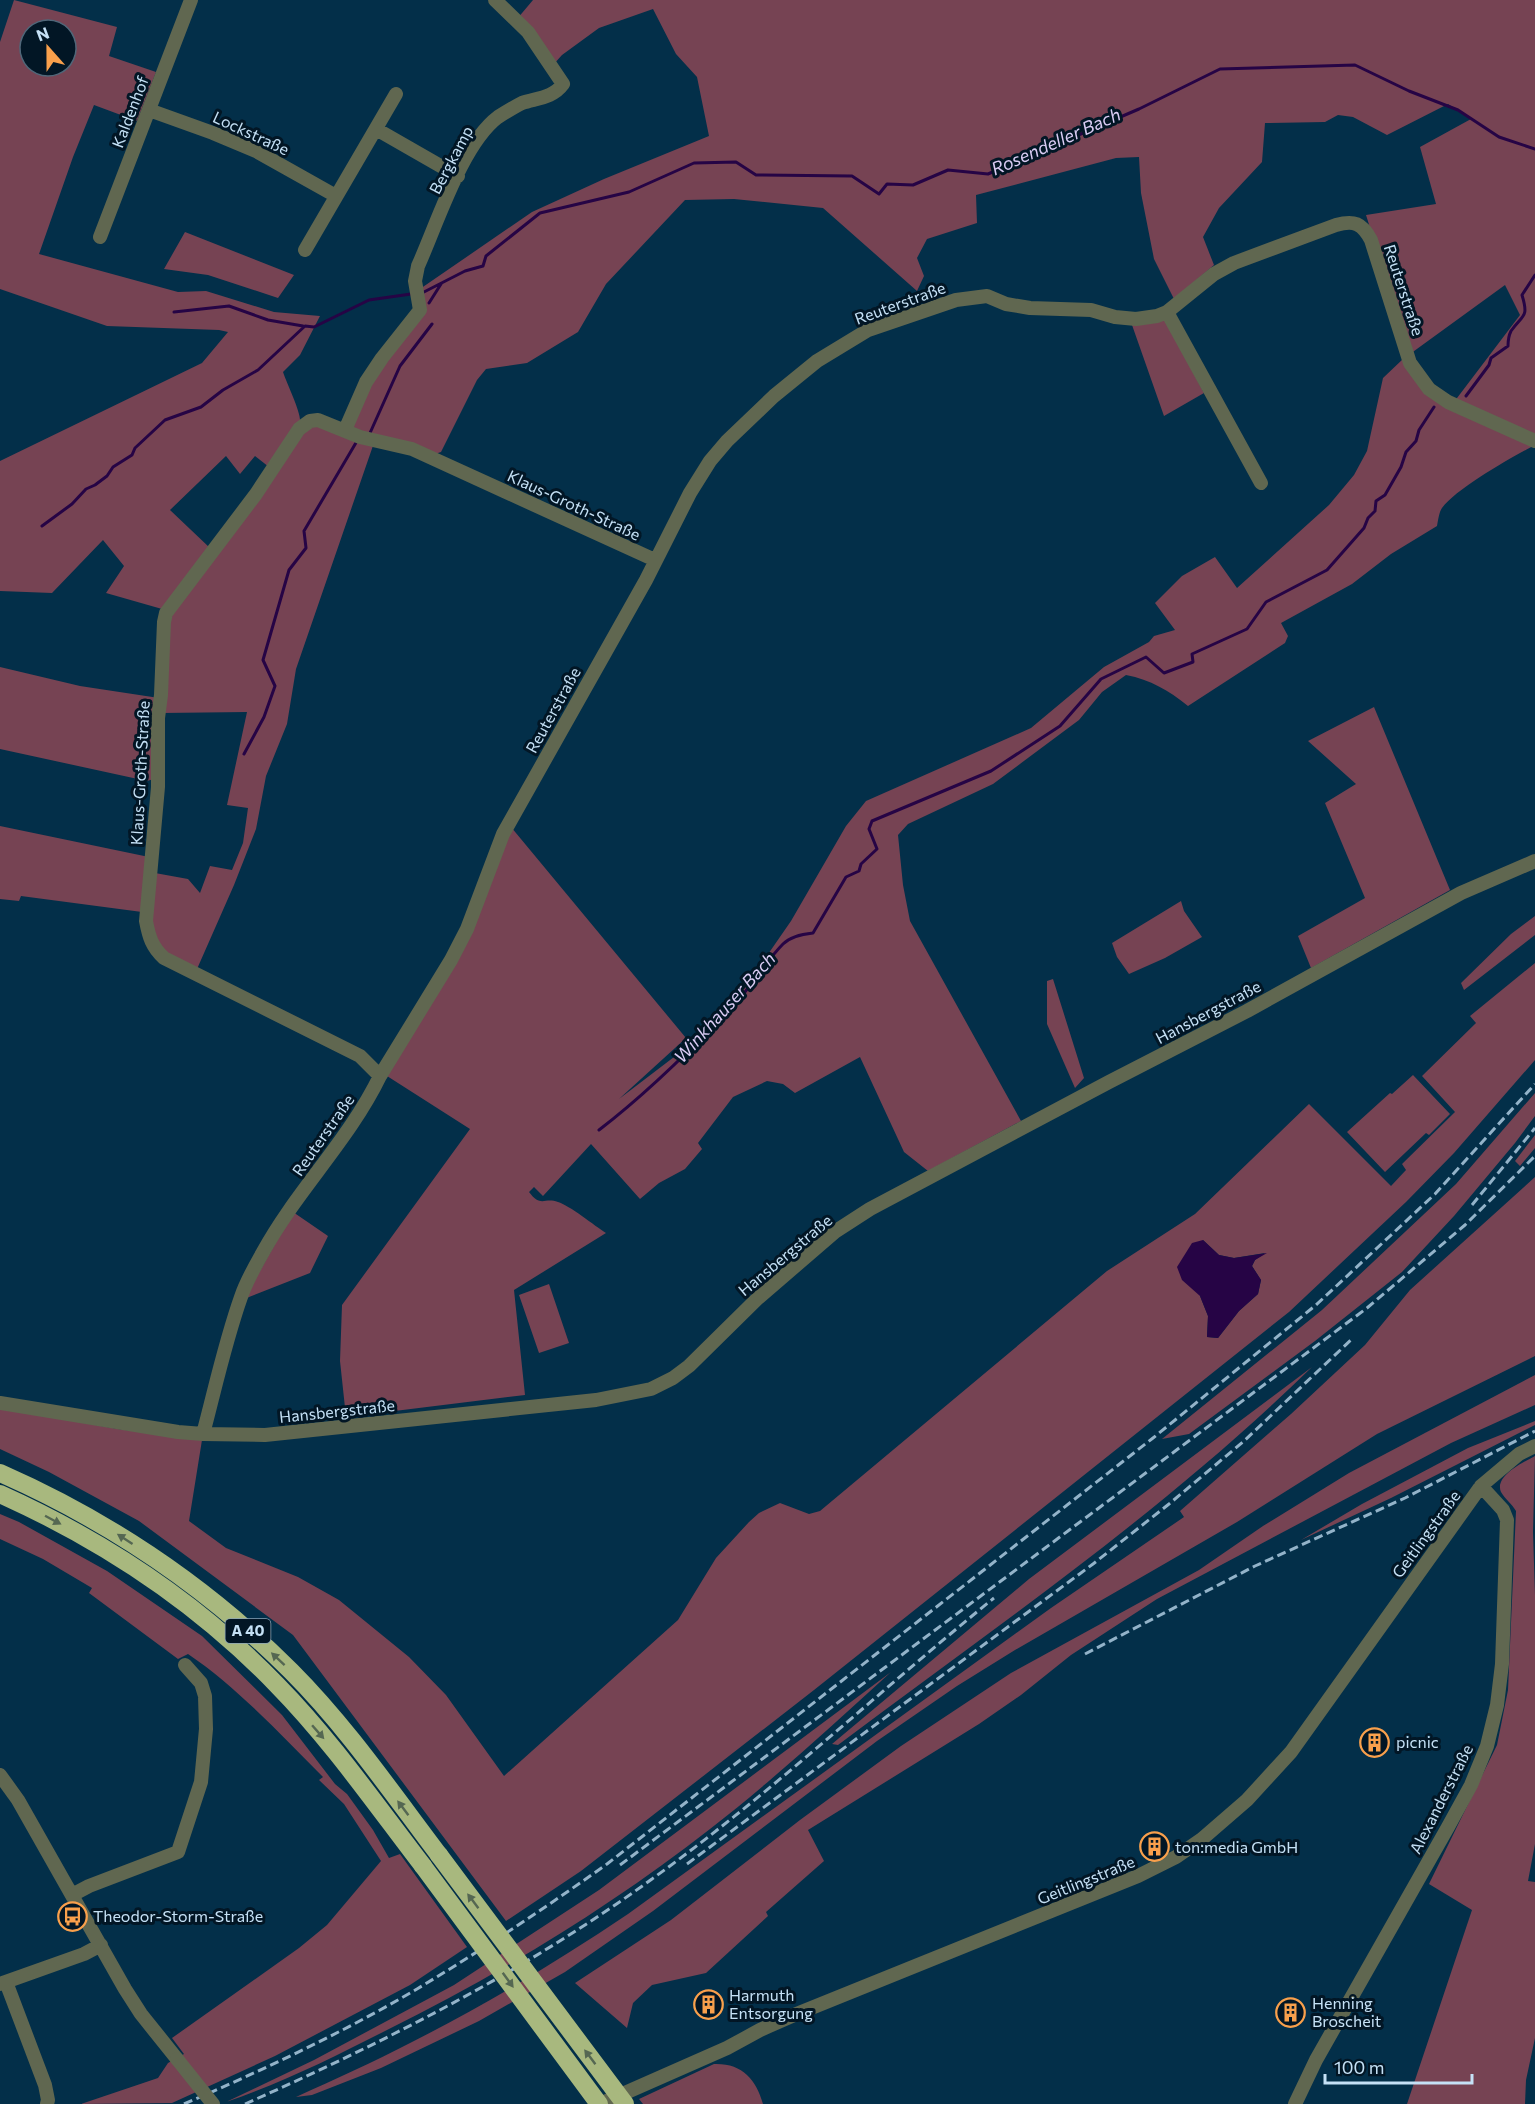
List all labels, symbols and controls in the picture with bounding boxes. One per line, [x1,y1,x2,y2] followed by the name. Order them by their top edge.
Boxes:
[18,18,78,78] north arrow
[33,23,51,45] text: N
[107,73,152,150] street label: Kaldenhof
[987,103,1124,179] water label: Rosendeller Bach
[210,107,292,158] street label: Lockstraße
[425,123,476,197] street label: Bergkamp
[1381,242,1428,338] street label: Reuterstraße
[852,277,948,328] street label: Reuterstraße
[505,465,644,544] street label: Klaus-Groth-Straße
[521,664,584,756] street label: Reuterstraße
[126,700,153,846] street label: Klaus-Groth-Straße
[669,947,780,1067] water label: Winkhauser Bach
[1152,976,1264,1047] street label: Hansbergstraße
[288,1090,358,1179] street label: Reuterstraße
[734,1210,835,1299] street label: Hansbergstraße
[278,1395,396,1426] street label: Hansbergstraße
[1388,1486,1464,1581] street label: Geitlingstraße
[44,1515,61,1525] one-way arrow
[117,1533,134,1544] one-way arrow
[226,1619,270,1643] road number: A 40
[271,1652,286,1666] one-way arrow
[311,1724,324,1739] one-way arrow
[1359,1726,1391,1758] building icon: picnic
[1396,1732,1439,1751] place label: picnic
[1405,1741,1476,1857] street label: Alexanderstraße
[398,1801,410,1816] one-way arrow
[1138,1831,1170,1863] building icon: ton:media GmbH
[1175,1837,1298,1856] place label: ton:media GmbH
[1034,1851,1137,1908] street label: Geitlingstraße
[468,1894,480,1909] one-way arrow
[56,1900,88,1932] bus stop icon: Theodor-Storm-Straße
[93,1906,263,1925] place label: Theodor-Storm-Straße
[502,1972,514,1988] one-way arrow
[729,1985,813,2022] place label: Harmuth Entsorgung
[692,1988,724,2020] building icon: Harmuth Entsorgung
[1312,1993,1382,2030] place label: Henning Broscheit
[1275,1996,1307,2028] building icon: Henning Broscheit
[1325,2047,1472,2085] scale bar
[585,2050,597,2065] one-way arrow
[1334,2056,1384,2078] text: 100 m

